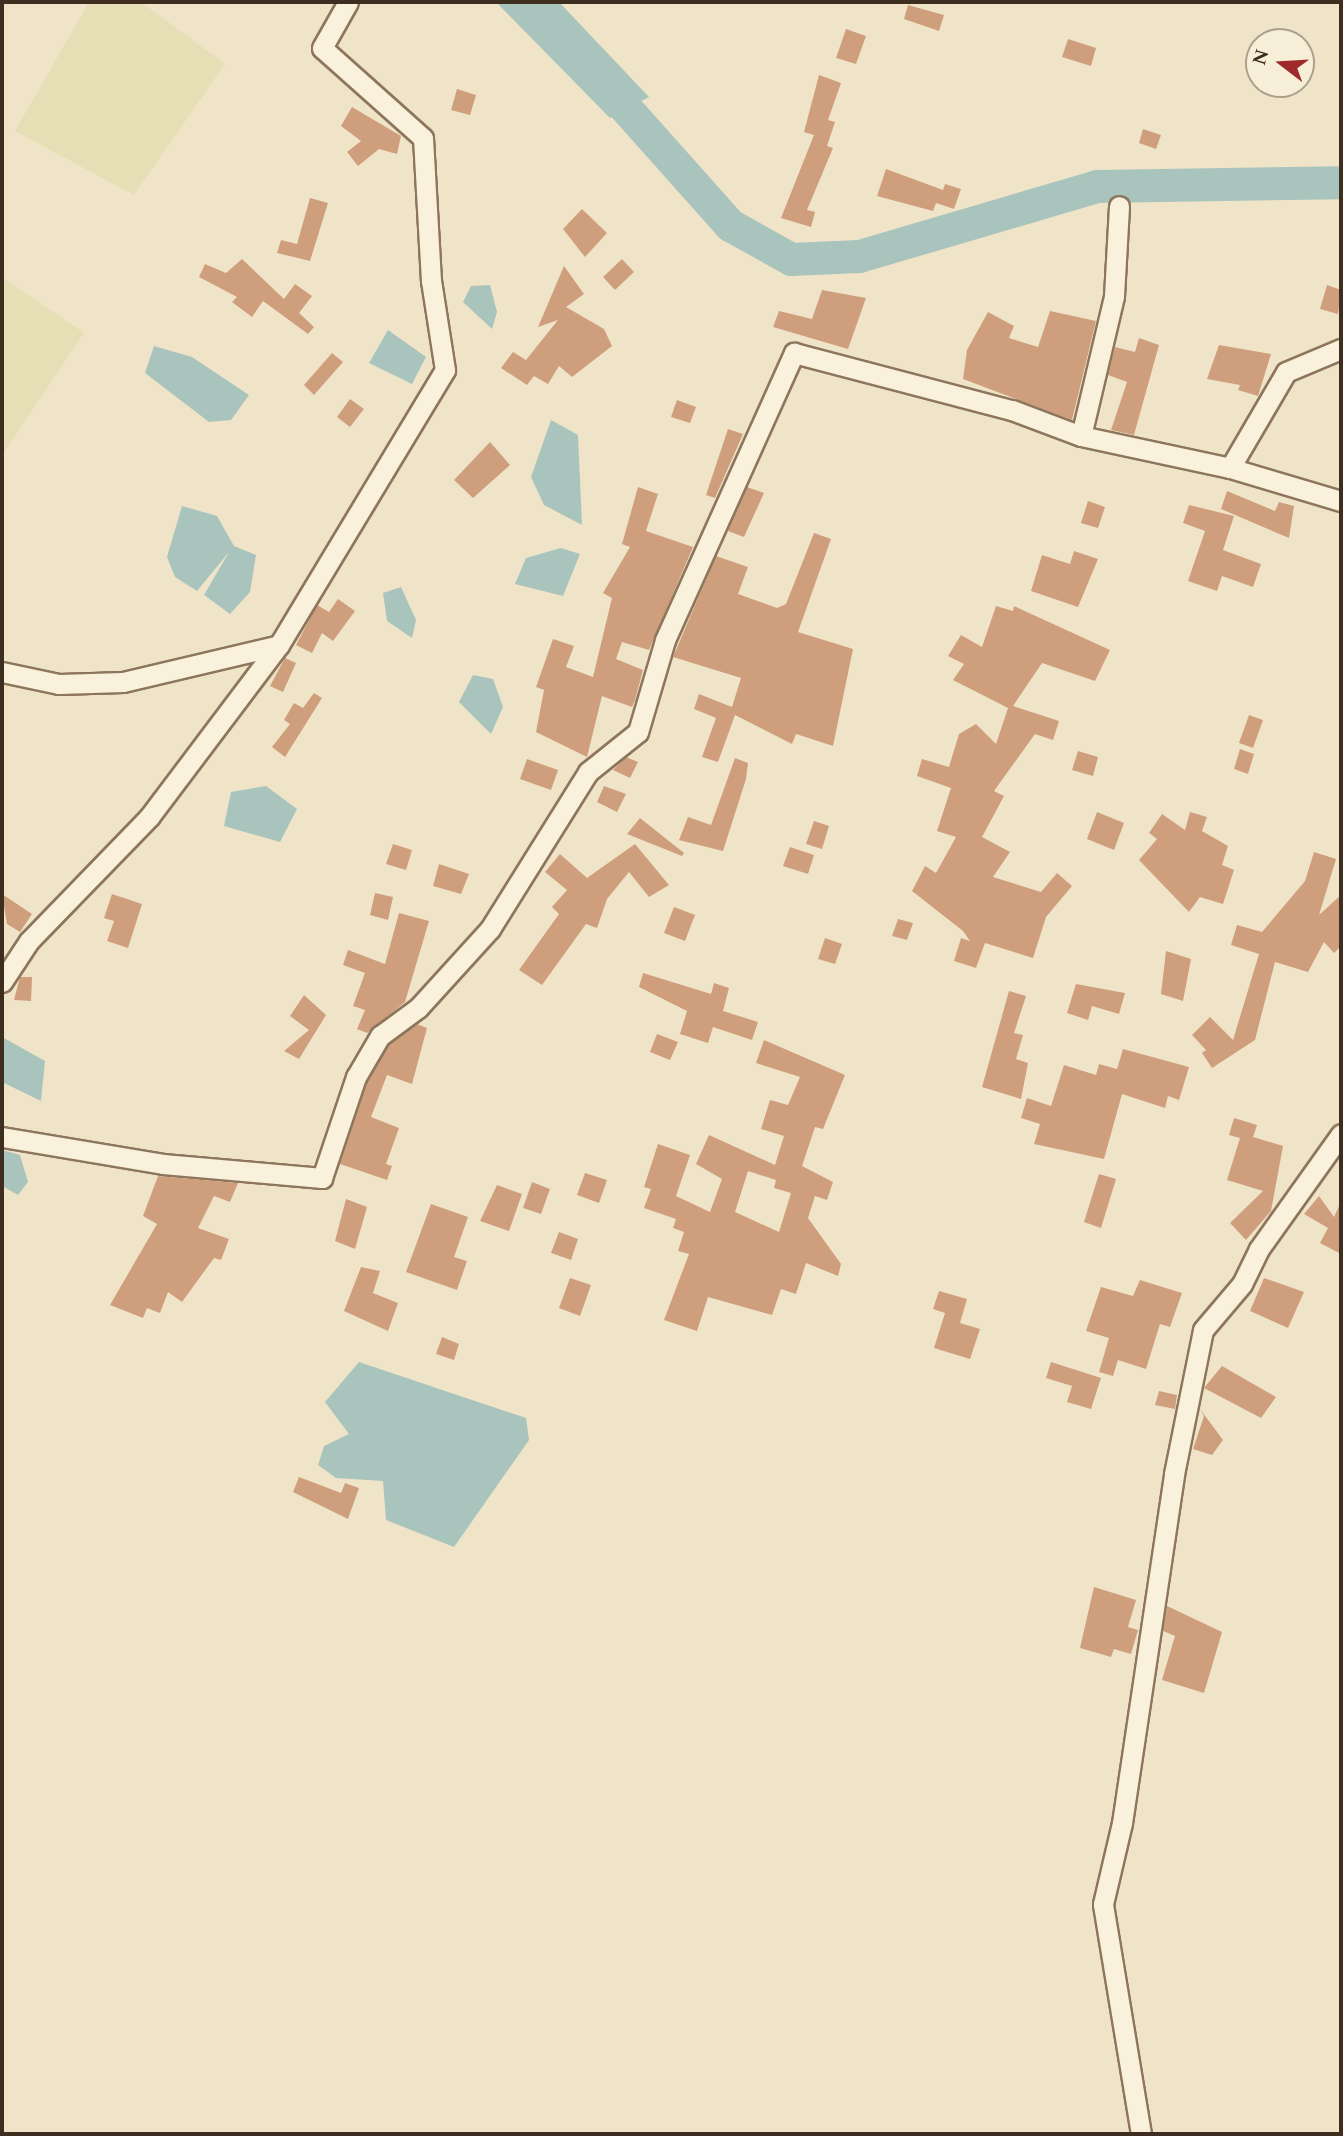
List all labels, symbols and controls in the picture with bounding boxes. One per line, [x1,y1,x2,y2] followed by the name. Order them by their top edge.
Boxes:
[1245,28,1315,98] north arrow
[1245,46,1277,69] text: N

